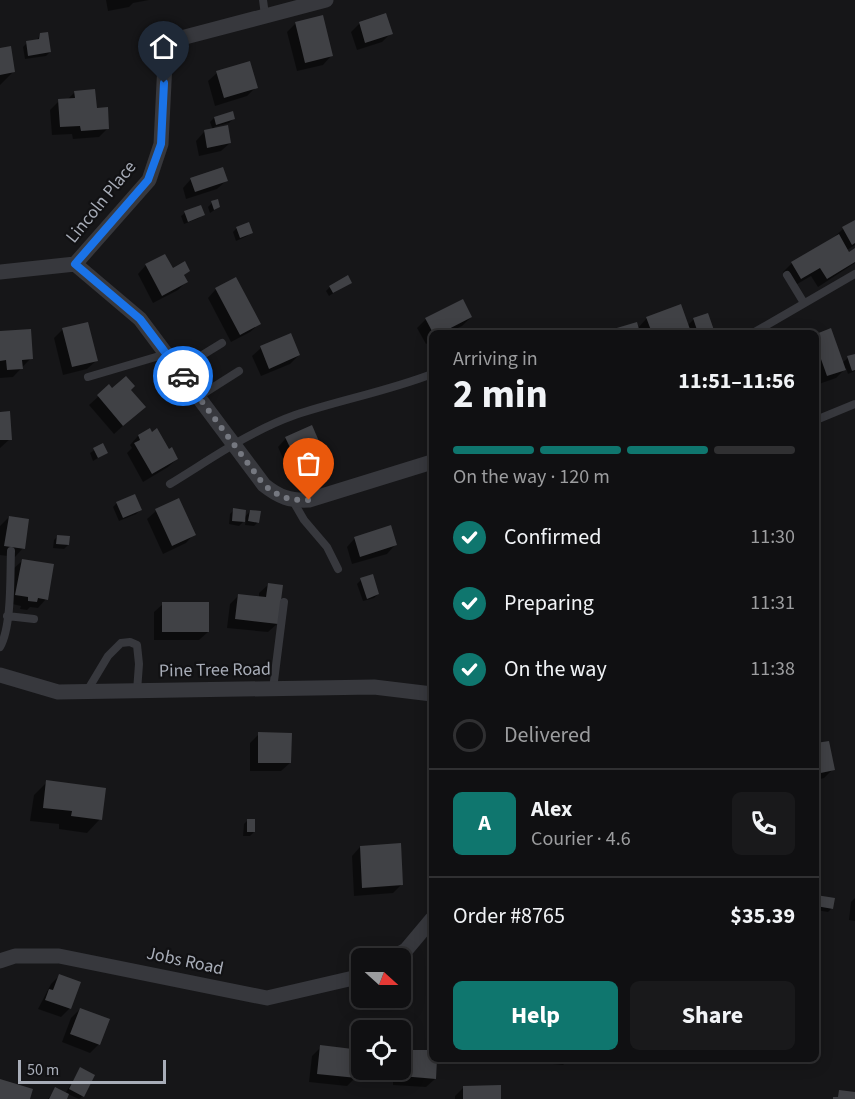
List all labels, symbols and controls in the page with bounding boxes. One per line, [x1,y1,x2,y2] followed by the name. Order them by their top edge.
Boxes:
[138,21,189,83] pin
[147,30,180,63] icon: home
[60,156,142,248] street label: Lincoln Place
[453,345,538,373] text: Arriving in
[153,346,213,406] courier
[167,360,200,393] icon: car
[678,365,795,397] text: 11:51–11:56
[453,367,548,423] text: 2 min
[283,438,334,500] pin
[292,447,325,480] icon: bag
[453,463,610,491] text: On the way · 120 m
[453,521,486,554] icon: check
[504,521,601,553] text: Confirmed
[750,523,795,551] text: 11:30
[453,587,486,620] icon: check
[504,587,594,619] text: Preparing
[750,589,795,617] text: 11:31
[453,653,486,686] icon: check
[504,653,607,685] text: On the way
[750,655,795,683] text: 11:38
[159,657,271,683] street label: Pine Tree Road
[504,719,591,751] text: Delivered
[732,792,795,855] button: phone
[531,793,572,825] text: Alex
[478,807,491,839] text: A
[531,825,631,853] text: Courier · 4.6
[453,900,565,932] text: Order #8765
[730,900,795,932] text: $35.39
[144,941,226,981] street label: Jobs Road
[351,948,411,1008] north arrow
[351,948,411,1080] map controls
[453,981,618,1050] button: Help
[630,981,795,1050] button: Share
[351,1020,411,1080] button: locate
[18,1057,166,1084] scale bar
[27,1059,59,1081] text: 50 m

